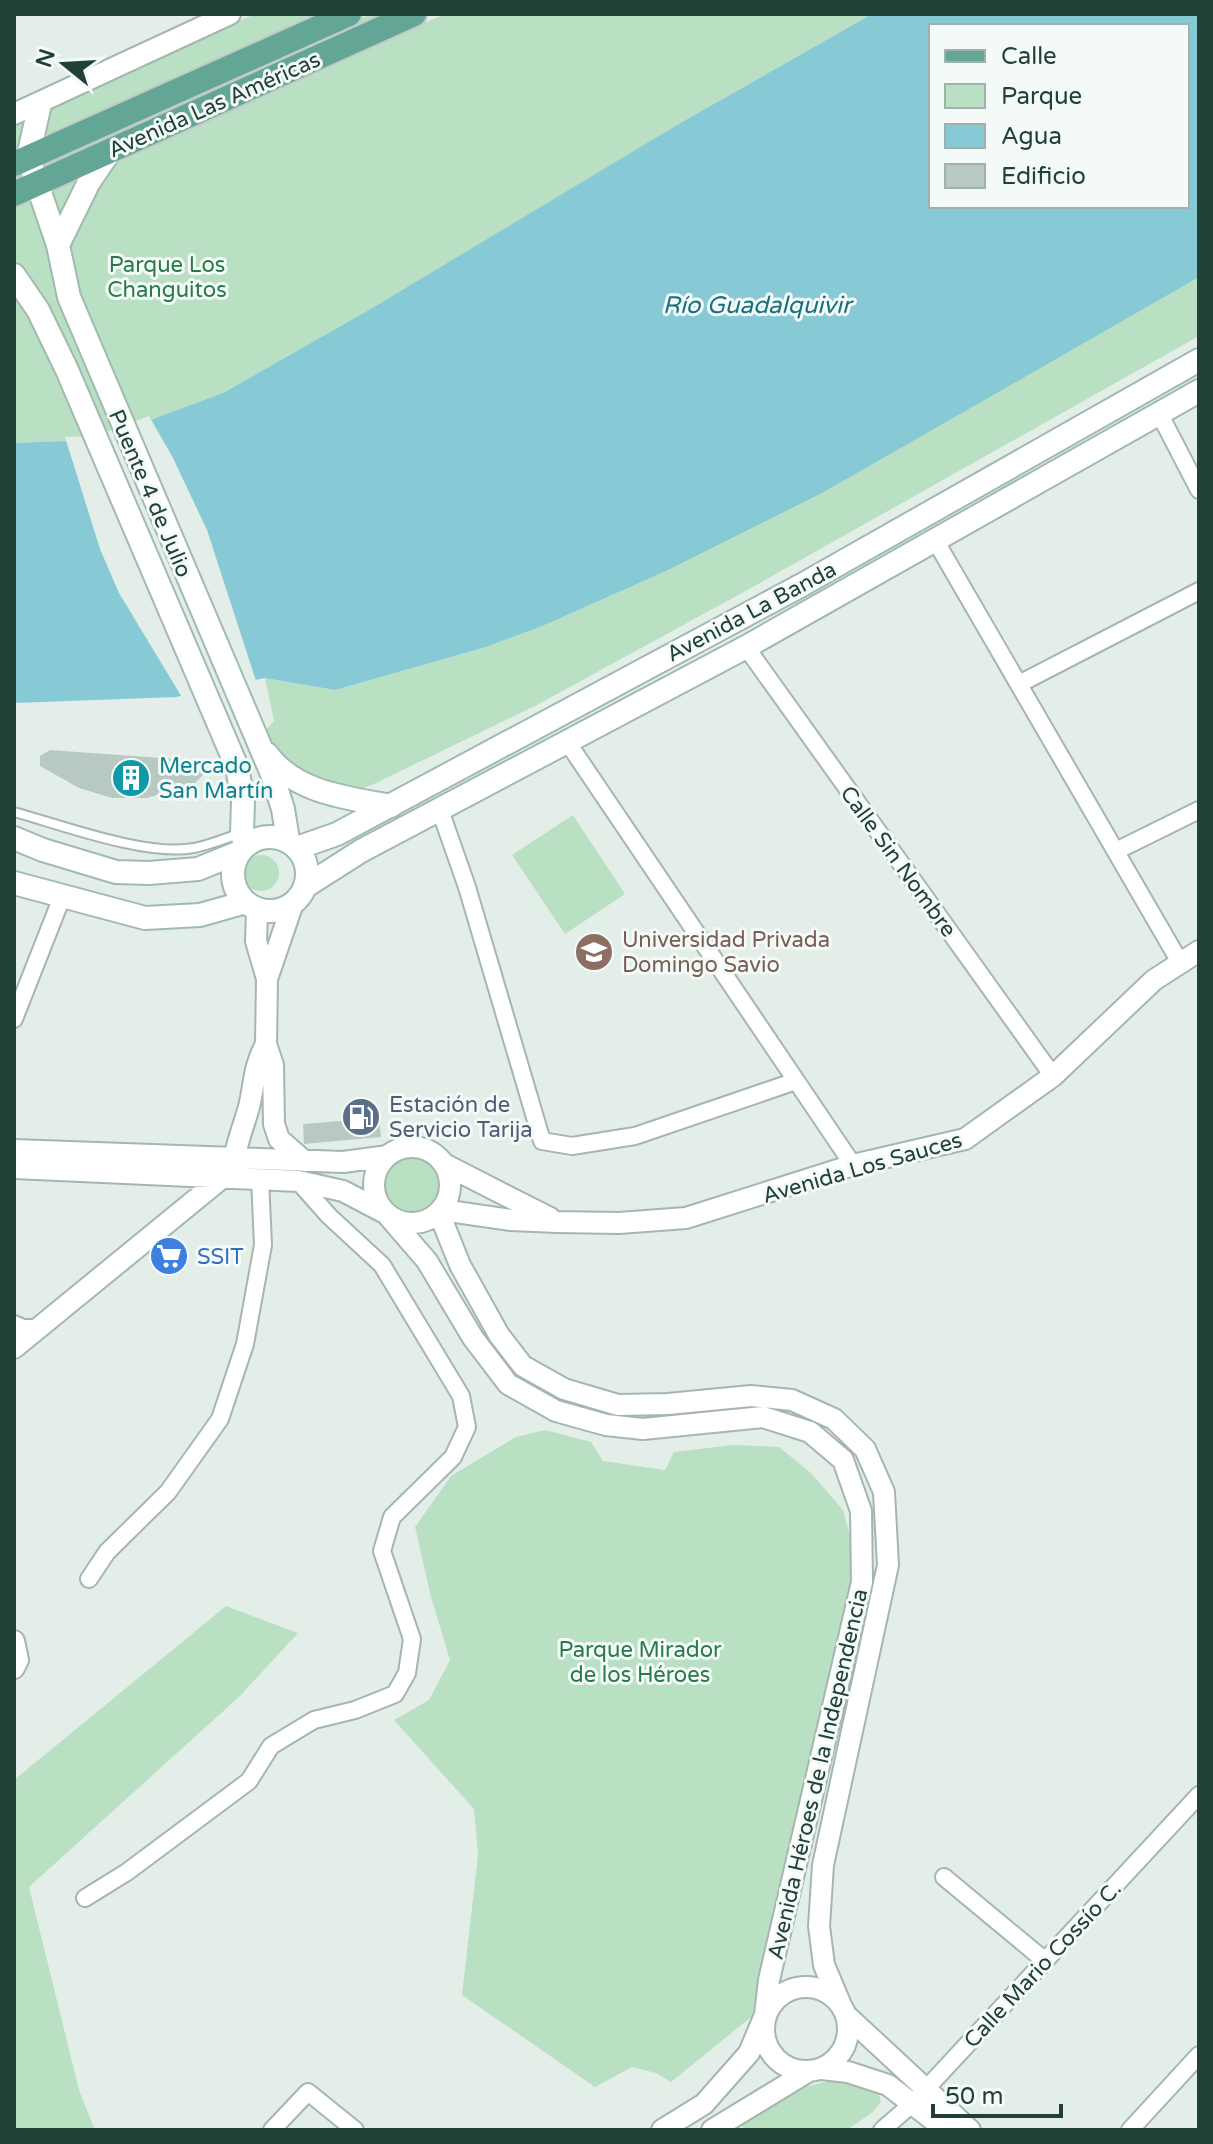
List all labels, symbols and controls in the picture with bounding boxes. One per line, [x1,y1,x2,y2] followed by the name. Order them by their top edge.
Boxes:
[24,24,104,104] north arrow
[929,24,1189,208] legend
[1001,42,1057,71] text: Calle
[31,46,61,71] text: N
[104,46,324,163] street label: Avenida Las Américas
[1001,82,1082,111] text: Parque
[1001,122,1062,151] text: Agua
[1001,162,1086,191] text: Edificio
[107,252,227,303] park label: Parque Los Changuitos
[663,291,854,320] water label: Río Guadalquivir
[103,406,197,581] street label: Puente 4 de Julio
[662,556,841,668] street label: Avenida La Banda
[159,753,273,804] place label: Mercado San Martín
[110,757,152,799] building icon: Mercado San Martín
[835,781,962,942] street label: Calle Sin Nombre
[622,927,830,978] place label: Universidad Privada Domingo Savio
[573,931,615,973] school or university icon: Universidad Privada Domingo Savio
[389,1092,533,1143] place label: Estación de Servicio Tarija
[340,1096,382,1138] fuel station icon: Estación de Servicio Tarija
[759,1127,965,1209] street label: Avenida Los Sauces
[148,1235,190,1277] supermarket icon: SSIT
[197,1244,244,1270] place label: SSIT
[763,1586,873,1962] street label: Avenida Héroes de la Independencia
[558,1637,722,1688] park label: Parque Mirador de los Héroes
[959,1876,1127,2053] street label: Calle Mario Cossío C.
[933,2068,1061,2118] scale bar
[945,2082,1003,2111] text: 50 m

